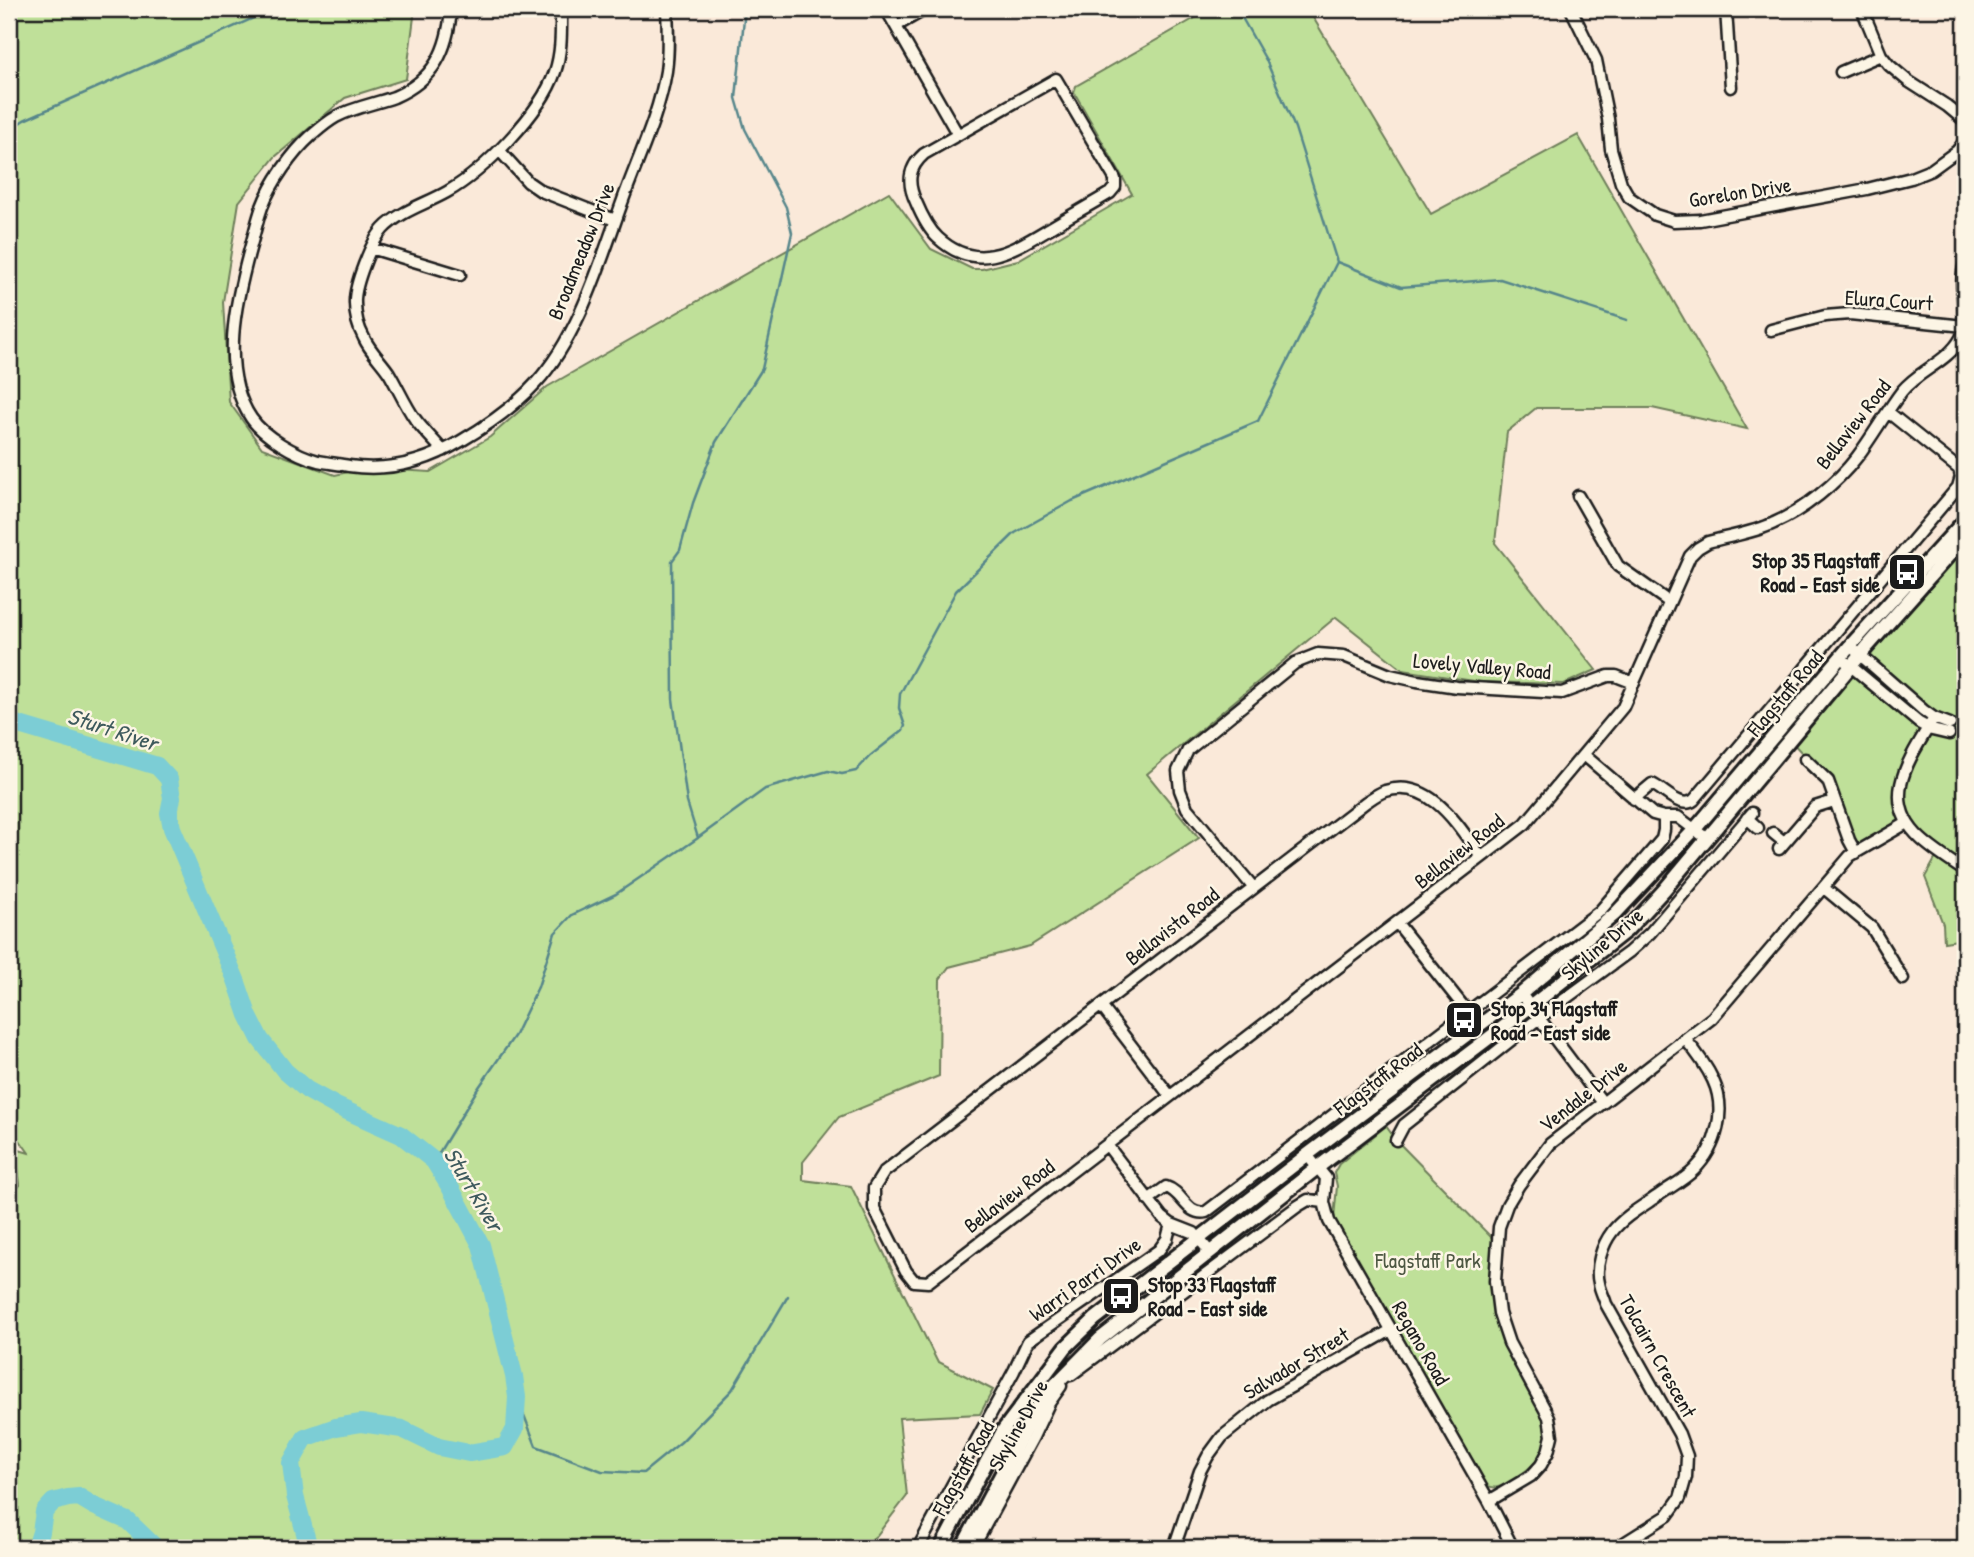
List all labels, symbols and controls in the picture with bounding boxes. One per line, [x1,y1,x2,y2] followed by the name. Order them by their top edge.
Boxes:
[1687,170,1793,214] street label: Gorelon Drive
[540,178,622,324] street label: Broadmeadow Drive
[1844,282,1935,318] street label: Elura Court
[1809,373,1897,475] street label: Bellaview Road
[1752,546,1881,599] place label: Stop 35 Flagstaff Road - East side
[1886,551,1928,593] bus stop icon: Stop 35 Flagstaff Road - East side
[1740,644,1830,743] street label: Flagstaff Road
[1412,646,1552,686] street label: Lovely Valley Road
[64,700,165,759] water label: Sturt River
[1408,807,1510,895] street label: Bellaview Road
[1119,880,1225,972] street label: Bellavista Road
[1554,901,1650,987] street label: Skyline Drive
[1491,994,1619,1047] place label: Stop 34 Flagstaff Road - East side
[1443,999,1485,1041] bus stop icon: Stop 34 Flagstaff Road - East side
[1327,1036,1429,1123] street label: Flagstaff Road
[1533,1051,1633,1139] street label: Vendale Drive
[437,1141,513,1239] water label: Sturt River
[958,1152,1060,1240] street label: Bellaview Road
[1023,1230,1147,1328] street label: Warri Parri Drive
[1374,1246,1481,1275] park label: Flagstaff Park
[1148,1270,1277,1323] place label: Stop 33 Flagstaff Road - East side
[1100,1275,1142,1317] bus stop icon: Stop 33 Flagstaff Road - East side
[1612,1289,1704,1423] street label: Tolcairn Crescent
[1385,1296,1457,1390] street label: Regano Road
[1238,1320,1355,1406] street label: Salvador Street
[981,1374,1055,1476] street label: Skyline Drive
[924,1415,1001,1522] street label: Flagstaff Road

